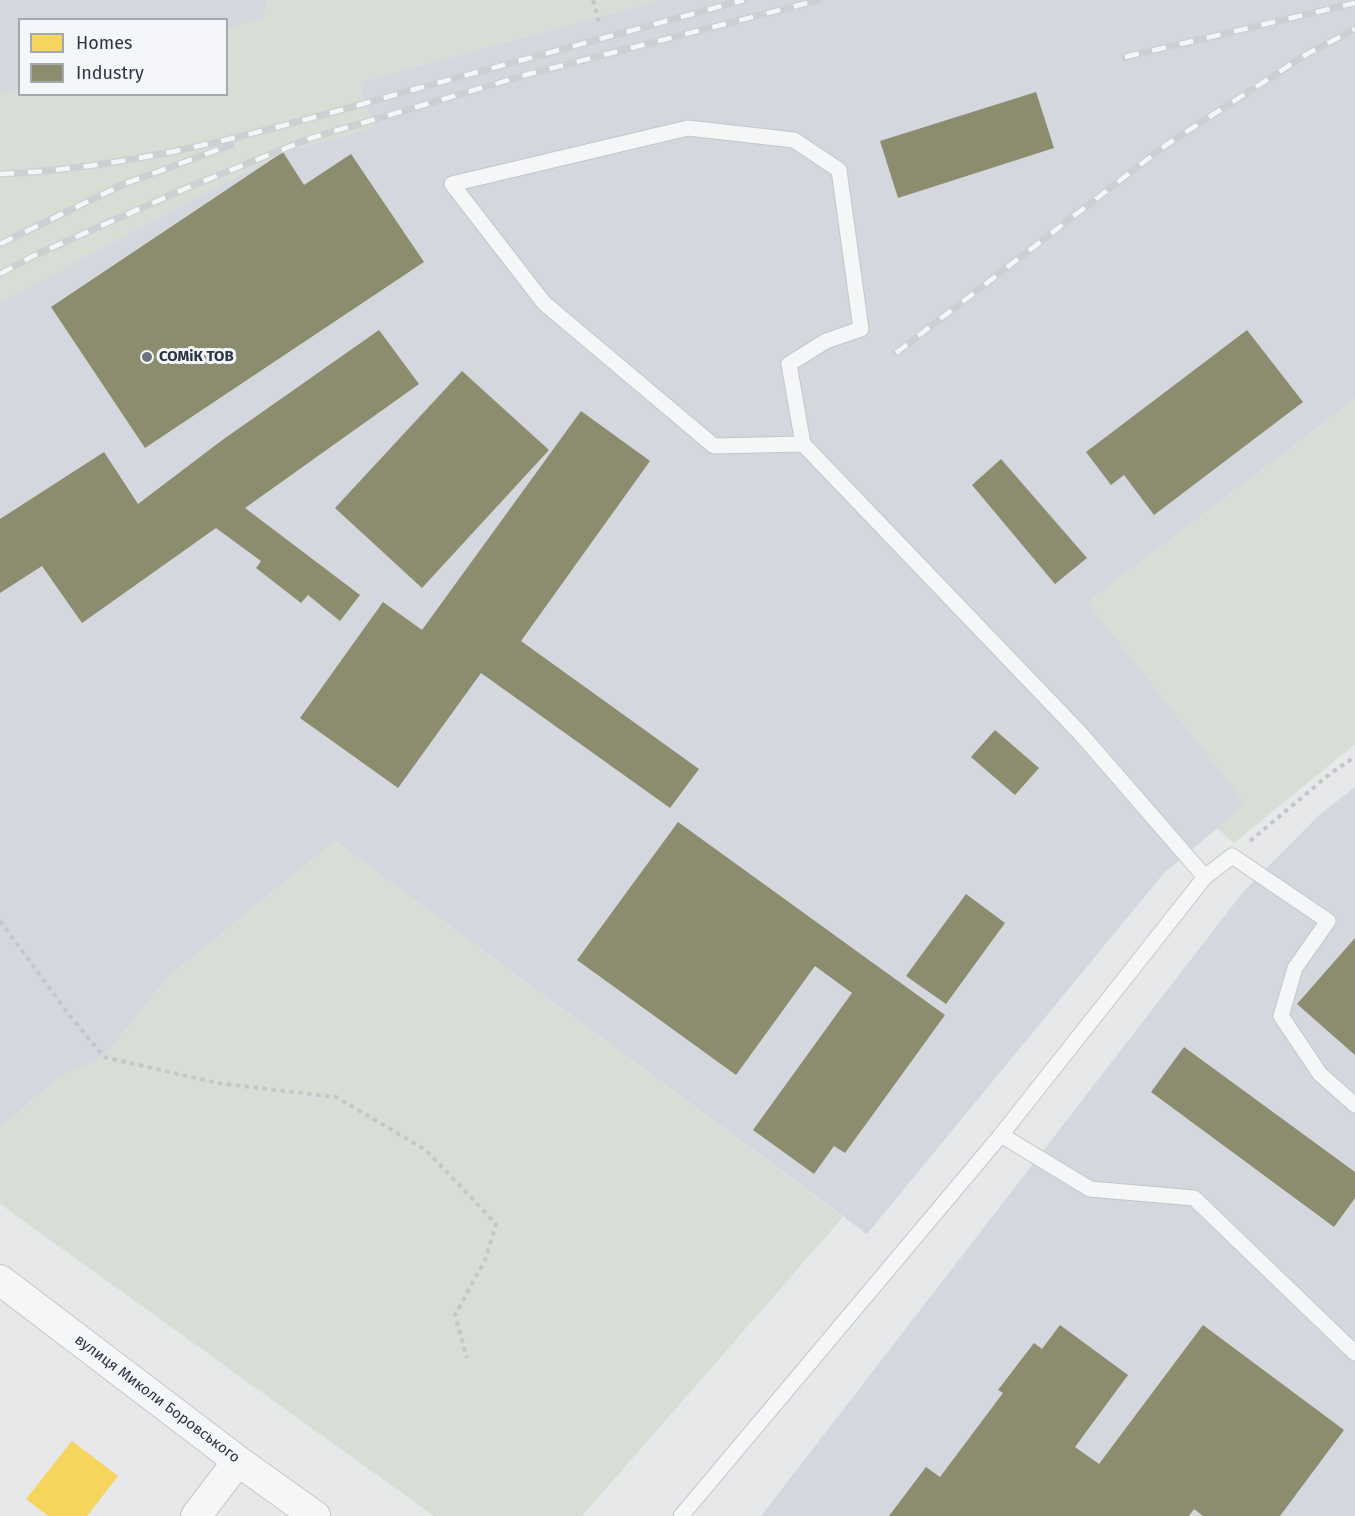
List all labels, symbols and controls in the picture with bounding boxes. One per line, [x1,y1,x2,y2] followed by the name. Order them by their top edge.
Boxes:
[18,18,228,96] legend
[76,32,132,54] text: Homes
[76,62,144,84] text: Industry
[159,348,234,366] place label: СОМіК ТОВ
[140,350,154,364] marker: СОМіК ТОВ
[71,1331,243,1467] street label: вулиця Миколи Боровського

